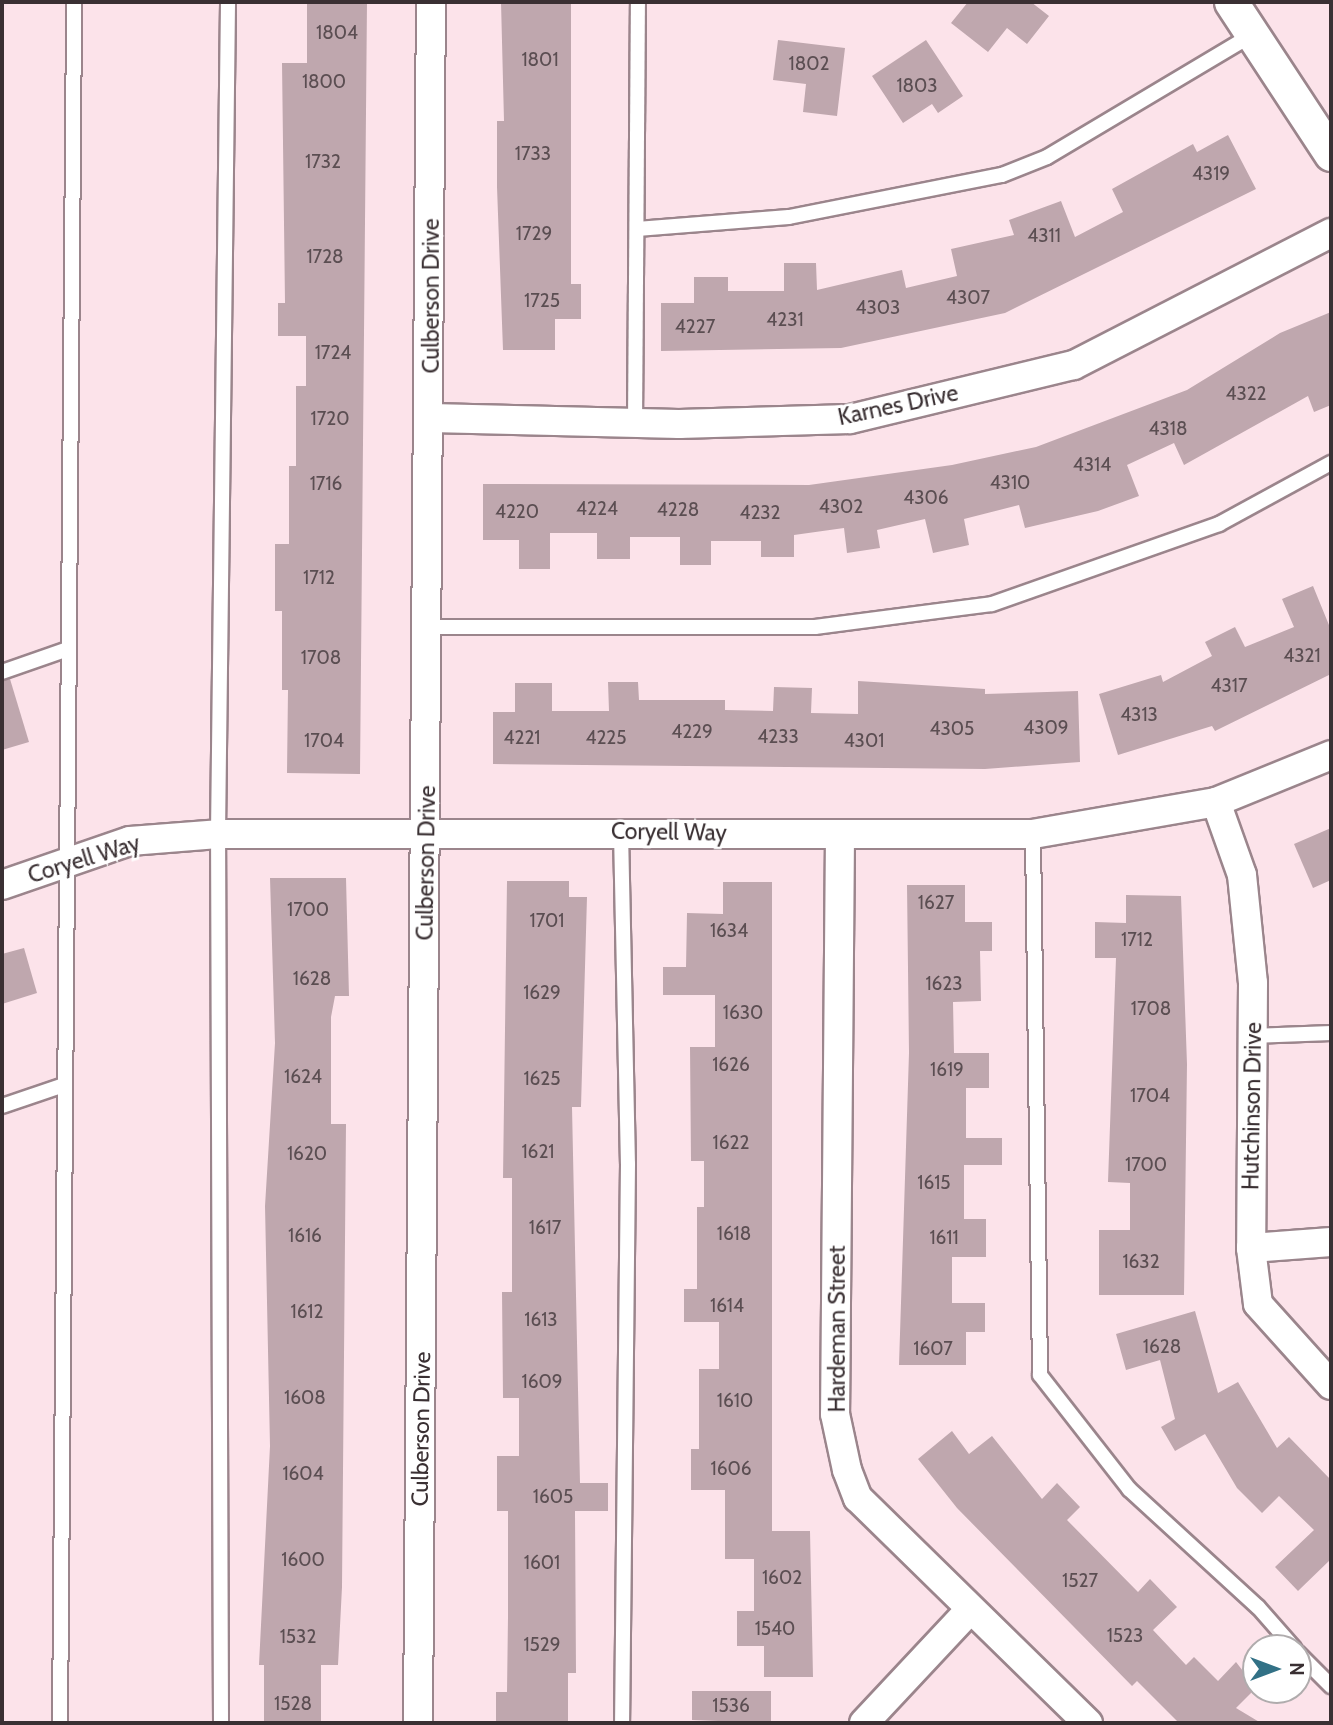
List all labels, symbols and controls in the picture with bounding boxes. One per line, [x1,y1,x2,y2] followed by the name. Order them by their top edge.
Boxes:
[316,22,358,44] house number: 1804
[521,49,559,71] house number: 1801
[789,53,829,75] house number: 1802
[302,71,346,93] house number: 1800
[896,75,938,97] house number: 1803
[515,143,551,165] house number: 1733
[305,151,341,173] house number: 1732
[1192,163,1230,185] house number: 4319
[417,219,445,373] street label: Culberson Drive
[516,223,552,245] house number: 1729
[1027,225,1061,247] house number: 4311
[306,246,344,268] house number: 1728
[946,287,990,309] house number: 4307
[524,290,560,312] house number: 1725
[856,297,900,319] house number: 4303
[766,309,804,331] house number: 4231
[675,316,715,338] house number: 4227
[315,342,351,364] house number: 1724
[835,379,961,431] street label: Karnes Drive
[1225,383,1267,405] house number: 4322
[311,408,349,430] house number: 1720
[1149,418,1187,440] house number: 4318
[1073,454,1111,476] house number: 4314
[990,472,1030,494] house number: 4310
[310,473,342,495] house number: 1716
[903,487,949,509] house number: 4306
[819,496,863,518] house number: 4302
[576,498,618,520] house number: 4224
[657,499,699,521] house number: 4228
[495,501,539,523] house number: 4220
[739,502,781,524] house number: 4232
[303,567,335,589] house number: 1712
[1283,645,1321,667] house number: 4321
[301,647,341,669] house number: 1708
[1210,675,1248,697] house number: 4317
[1120,704,1158,726] house number: 4313
[1023,717,1069,739] house number: 4309
[930,718,974,740] house number: 4305
[671,721,713,743] house number: 4229
[757,726,799,748] house number: 4233
[503,727,541,749] house number: 4221
[585,727,627,749] house number: 4225
[304,730,344,752] house number: 1704
[844,730,884,752] house number: 4301
[411,785,441,941] street label: Culberson Drive
[611,817,727,847] street label: Coryell Way
[25,829,143,889] street label: Coryell Way
[918,892,954,914] house number: 1627
[287,899,329,921] house number: 1700
[529,910,565,932] house number: 1701
[710,920,748,942] house number: 1634
[1121,929,1153,951] house number: 1712
[293,968,331,990] house number: 1628
[925,973,963,995] house number: 1623
[523,982,561,1004] house number: 1629
[1131,998,1171,1020] house number: 1708
[723,1002,763,1024] house number: 1630
[1237,1022,1267,1190] street label: Hutchinson Drive
[712,1054,750,1076] house number: 1626
[930,1059,964,1081] house number: 1619
[284,1066,322,1088] house number: 1624
[523,1068,561,1090] house number: 1625
[1130,1085,1170,1107] house number: 1704
[713,1132,749,1154] house number: 1622
[521,1141,555,1163] house number: 1621
[287,1143,327,1165] house number: 1620
[1125,1154,1167,1176] house number: 1700
[917,1172,951,1194] house number: 1615
[529,1217,561,1239] house number: 1617
[717,1223,751,1245] house number: 1618
[288,1225,322,1247] house number: 1616
[929,1227,959,1249] house number: 1611
[823,1246,851,1412] street label: Hardeman Street
[1122,1251,1160,1273] house number: 1632
[710,1295,744,1317] house number: 1614
[291,1301,323,1323] house number: 1612
[524,1309,558,1331] house number: 1613
[1143,1336,1181,1358] house number: 1628
[913,1338,953,1360] house number: 1607
[406,1351,436,1507] street label: Culberson Drive
[521,1371,563,1393] house number: 1609
[284,1387,326,1409] house number: 1608
[717,1390,753,1412] house number: 1610
[710,1458,752,1480] house number: 1606
[282,1463,324,1485] house number: 1604
[533,1486,573,1508] house number: 1605
[281,1549,325,1571] house number: 1600
[524,1552,560,1574] house number: 1601
[762,1567,802,1589] house number: 1602
[1062,1570,1098,1592] house number: 1527
[755,1618,795,1640] house number: 1540
[1107,1625,1143,1647] house number: 1523
[280,1626,316,1648] house number: 1532
[523,1634,561,1656] house number: 1529
[1242,1634,1312,1704] north arrow
[1285,1662,1308,1676] text: N
[274,1693,312,1715] house number: 1528
[712,1695,750,1717] house number: 1536

